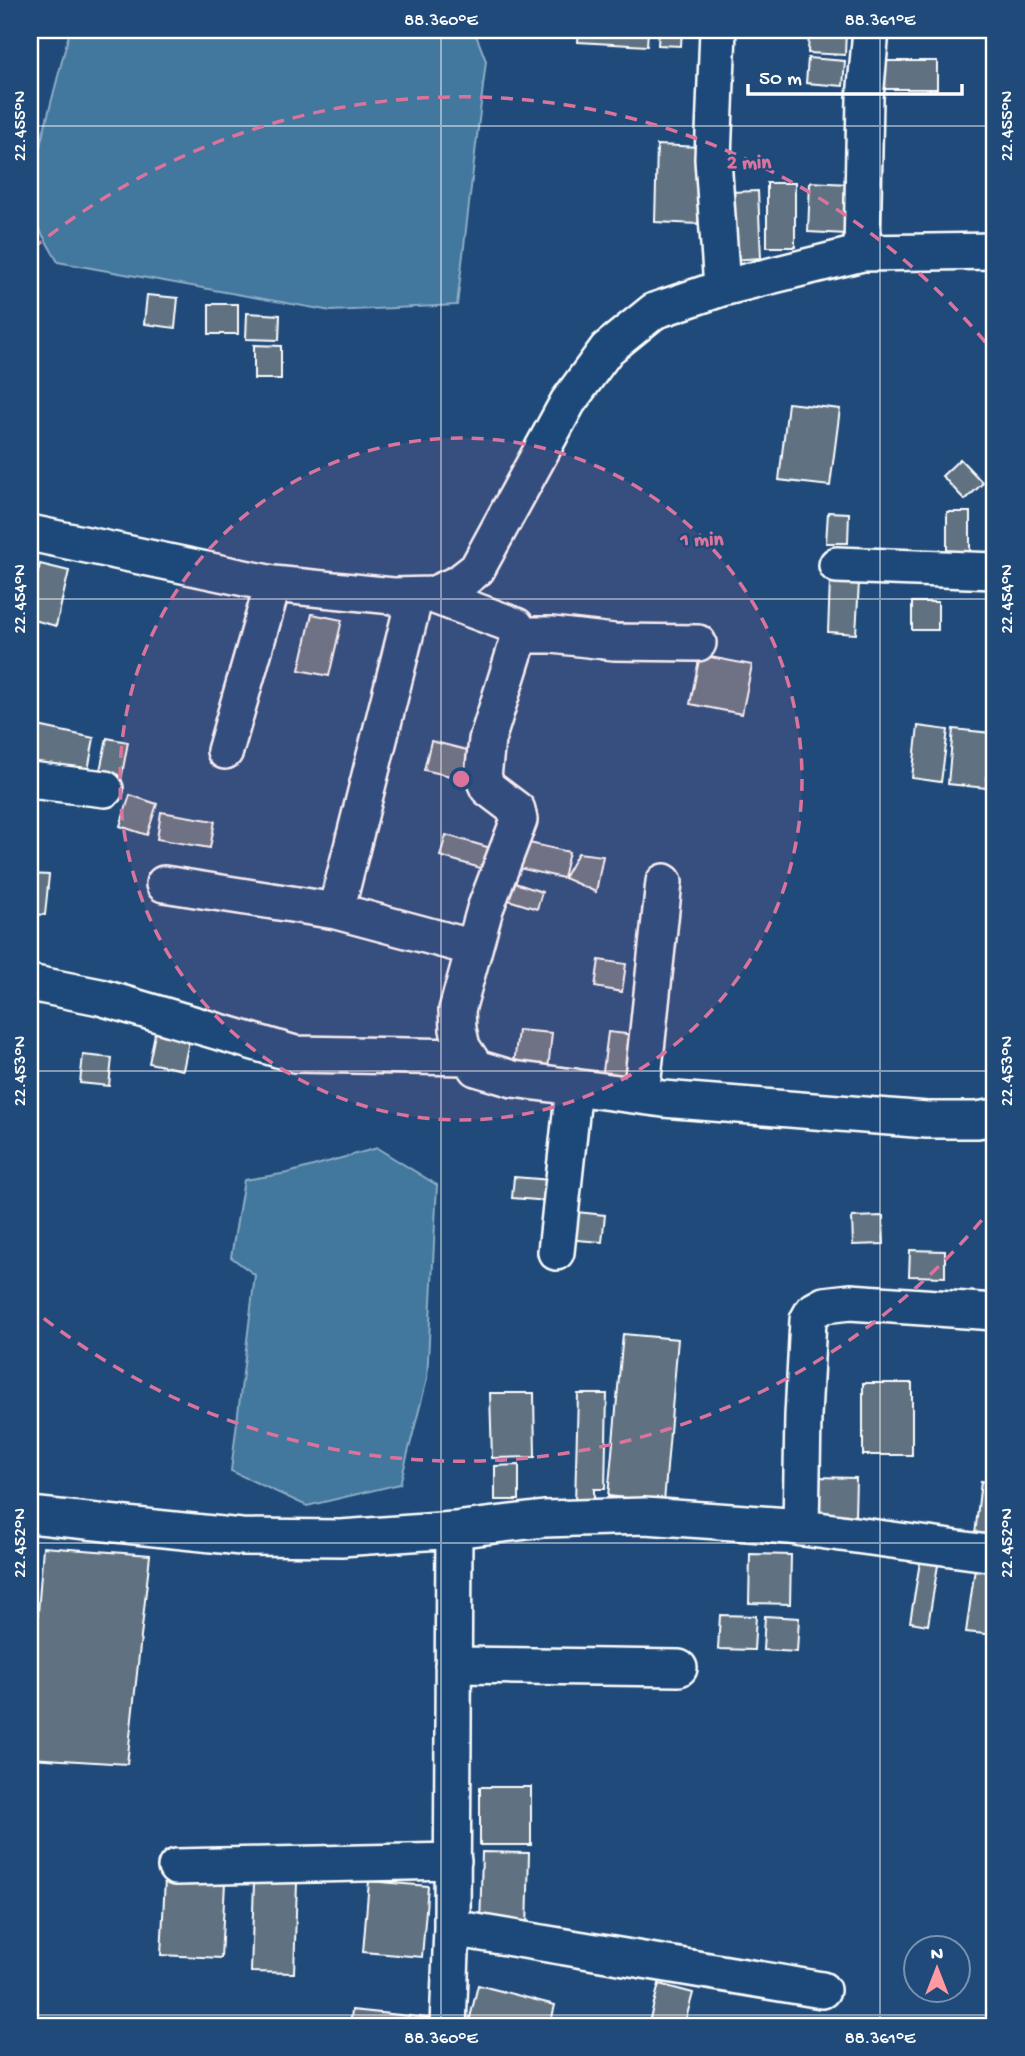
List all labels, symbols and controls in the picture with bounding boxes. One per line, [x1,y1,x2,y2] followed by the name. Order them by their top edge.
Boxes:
[404,11,478,32] text: 88.360°E
[845,11,916,32] text: 88.361°E
[748,52,962,96] scale bar
[759,68,802,93] text: 50 m
[11,91,32,161] text: 22.455°N
[998,91,1019,161] text: 22.455°N
[727,152,772,177] text: 2 min
[680,529,724,554] text: 1 min
[11,564,32,634] text: 22.454°N
[998,564,1019,634] text: 22.454°N
[449,767,473,791] centre of rings
[11,1036,32,1106] text: 22.453°N
[998,1036,1019,1106] text: 22.453°N
[11,1508,32,1578] text: 22.452°N
[998,1508,1019,1578] text: 22.452°N
[902,1934,972,2004] north arrow
[931,1944,943,1967] text: N
[404,2029,478,2050] text: 88.360°E
[845,2029,916,2050] text: 88.361°E

